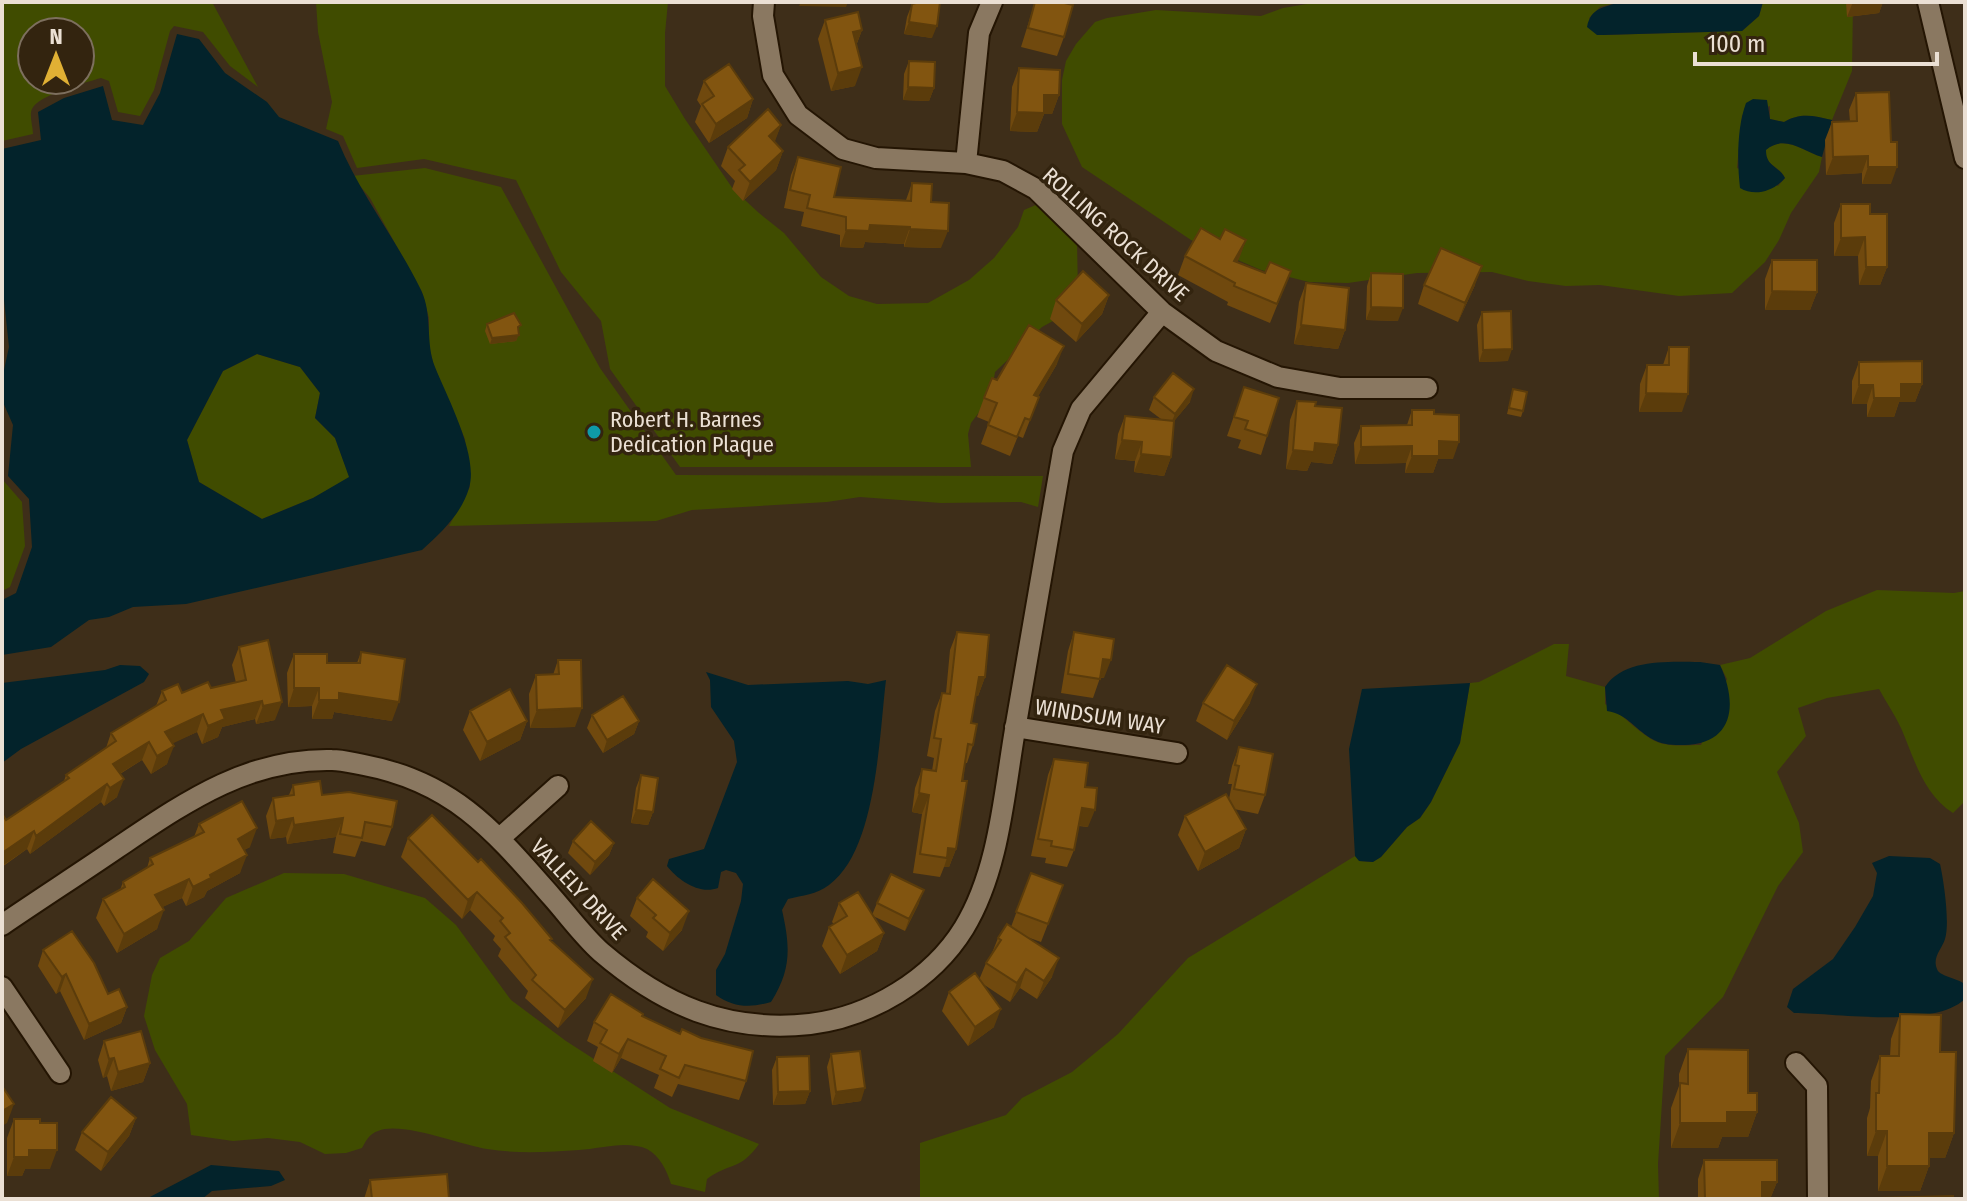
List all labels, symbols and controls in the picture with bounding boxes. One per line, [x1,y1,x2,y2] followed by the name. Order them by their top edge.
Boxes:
[16,16,96,96] north arrow
[1695,16,1937,66] scale bar
[49,23,63,50] text: N
[1707,30,1765,58] text: 100 m
[1037,162,1194,307] street label: ROLLING ROCK DRIVE
[610,406,774,458] place label: Robert H. Barnes Dedication Plaque
[585,423,603,441] marker: Robert H. Barnes Dedication Plaque
[1033,693,1167,740] street label: WINDSUM WAY
[525,833,632,945] street label: VALLELY DRIVE

